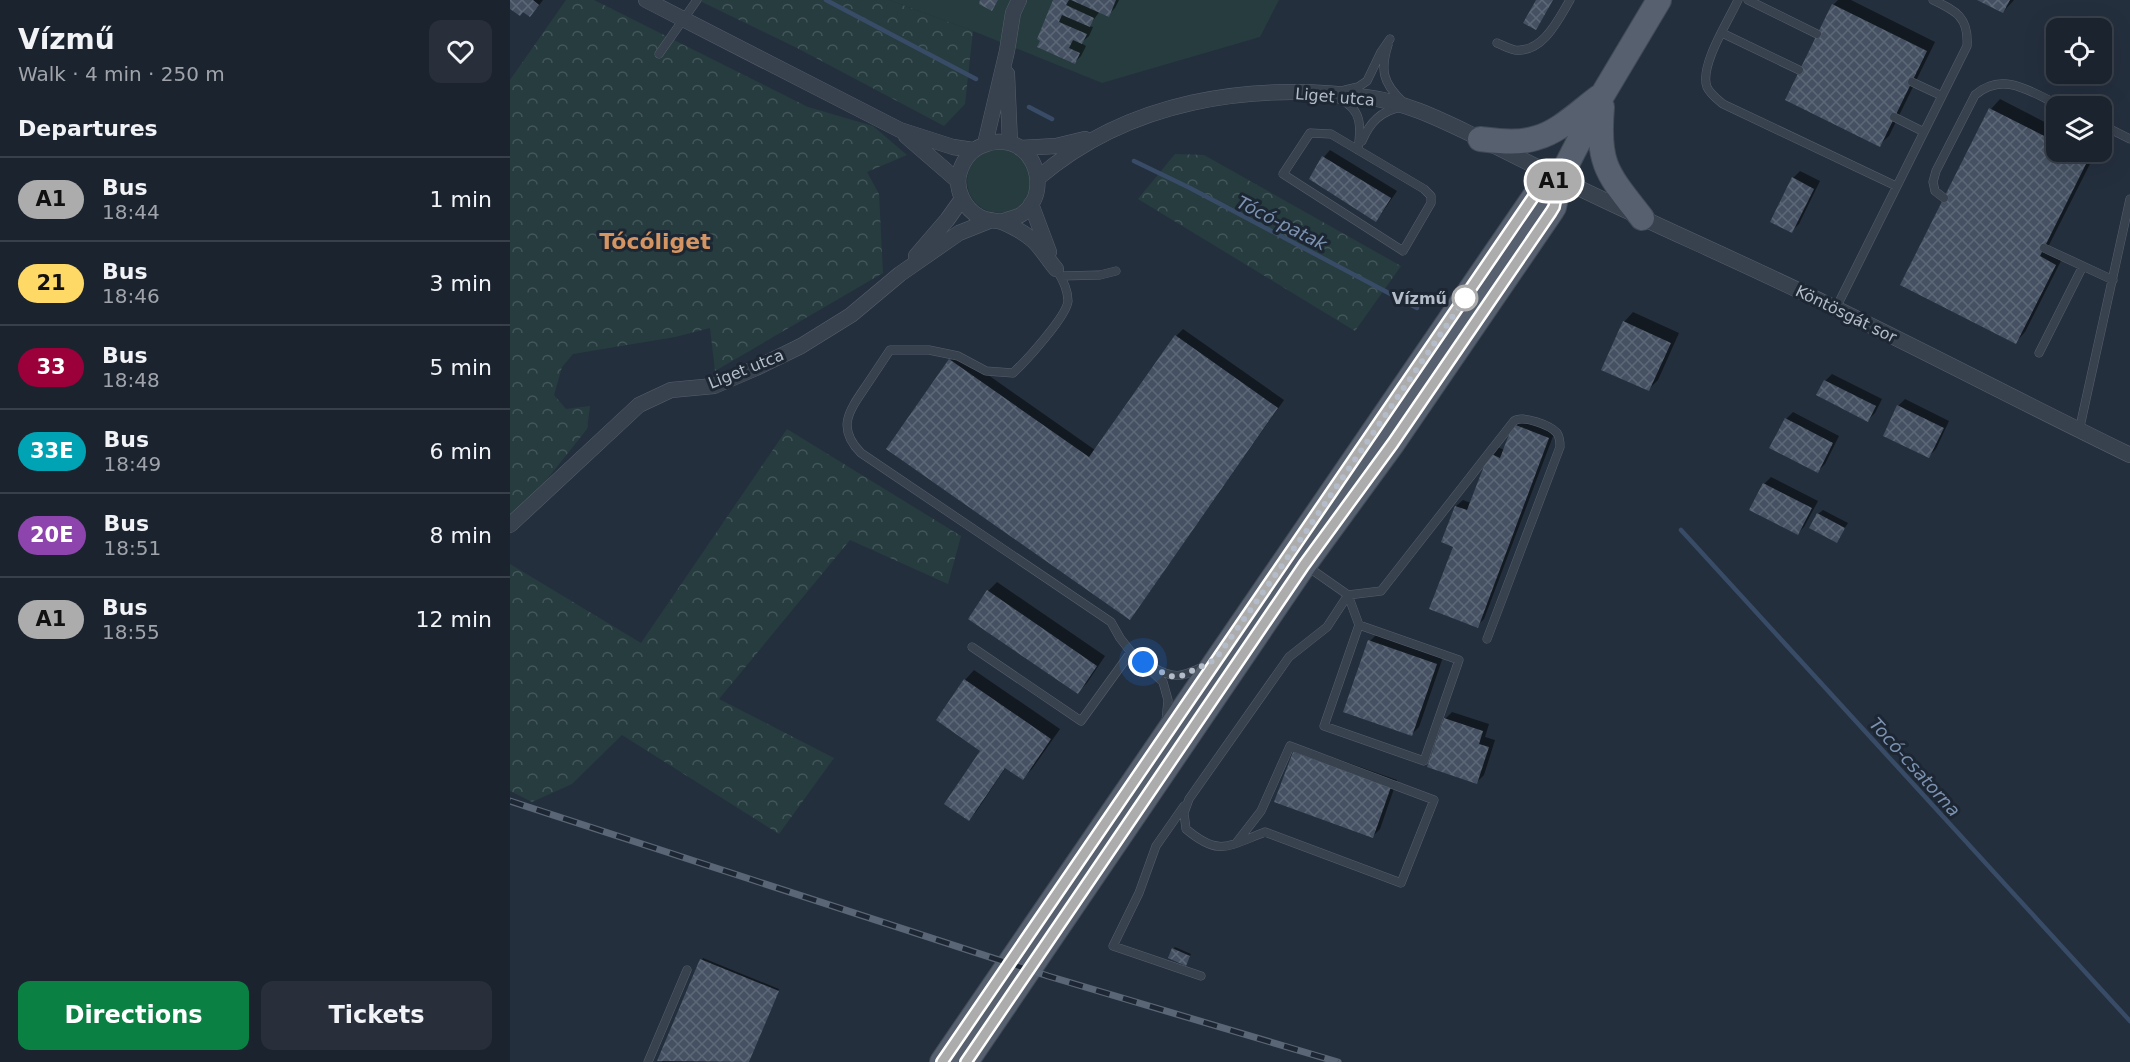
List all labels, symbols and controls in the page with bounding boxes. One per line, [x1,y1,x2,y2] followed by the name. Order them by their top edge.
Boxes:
[2046,18,2112,162] map controls
[2046,18,2112,84] button: locate
[429,20,492,83] button: heart
[18,23,115,56] text: Vízmű
[18,62,225,86] text: Walk · 4 min · 250 m
[1294,84,1376,110] street label: Liget utca
[2046,96,2112,162] button: layers
[18,116,158,141] text: Departures
[1527,162,1581,201] line badge: A1
[1539,169,1569,193] text: A1
[102,175,148,200] text: Bus
[36,187,66,211] text: A1
[430,187,492,212] text: 1 min
[1234,191,1332,255] water label: Tócó-patak
[102,200,160,224] text: 18:44
[599,229,711,254] district label: Tócóliget
[102,259,148,284] text: Bus
[36,271,66,295] text: 21
[430,271,492,296] text: 3 min
[1792,281,1900,347] street label: Köntösgát sor
[102,284,160,308] text: 18:46
[1452,285,1478,311] marker: Vízmű
[1392,289,1447,308] place label: Vízmű
[102,343,148,368] text: Bus
[705,345,787,393] street label: Liget utca
[36,355,66,379] text: 33
[430,355,492,380] text: 5 min
[102,368,160,392] text: 18:48
[104,427,149,452] text: Bus
[30,439,74,463] text: 33E
[430,439,492,464] text: 6 min
[104,452,161,476] text: 18:49
[104,511,149,536] text: Bus
[30,523,74,547] text: 20E
[430,523,492,548] text: 8 min
[104,536,161,560] text: 18:51
[102,595,148,620] text: Bus
[36,607,66,631] text: A1
[416,607,492,632] text: 12 min
[102,620,160,644] text: 18:55
[1128,647,1158,677] your location
[1865,713,1965,821] water label: Tocó-csatorna
[18,981,249,1050] button: Directions
[261,981,492,1050] button: Tickets

